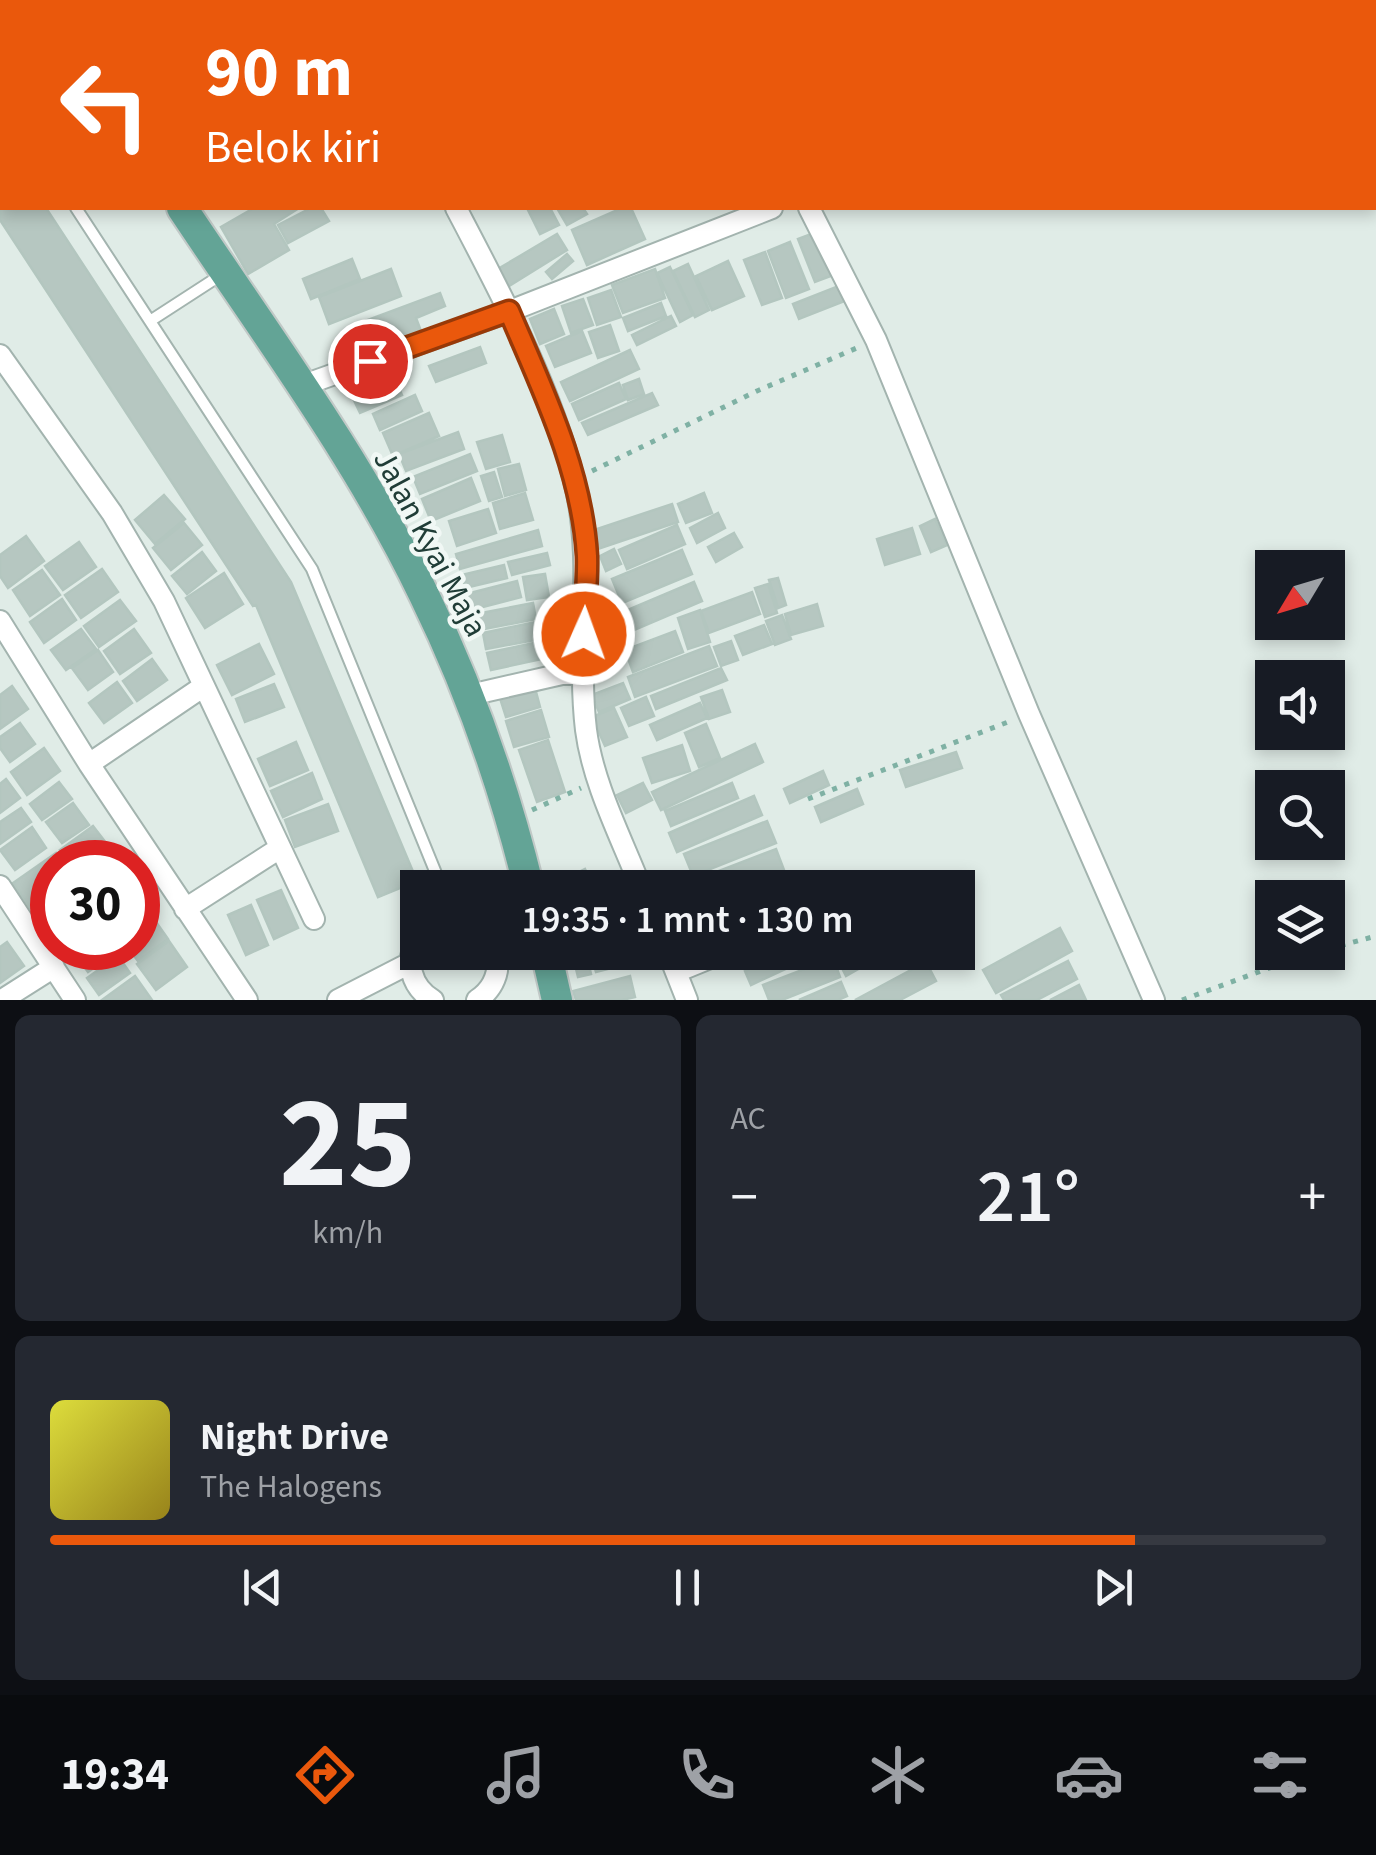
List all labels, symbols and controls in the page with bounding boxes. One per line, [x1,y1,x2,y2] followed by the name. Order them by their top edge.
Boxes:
[205,23,353,123] text: 90 m
[40,40,170,170] icon: left
[205,116,381,180] text: Belok kiri
[328,319,413,404] pin
[343,334,398,389] icon: arrive
[362,442,499,645] street label: Jalan Kyai Maja
[1255,550,1345,640] north arrow
[1255,550,1345,970] map controls
[532,582,636,686] position arrow
[1255,660,1345,750] button: sound
[1255,770,1345,860] button: search
[30,840,160,970] speed limit sign: 30
[1255,880,1345,970] button: layers
[522,893,853,947] text: 19:35 · 1 mnt · 130 m
[279,1052,416,1237] text: 25
[731,1096,766,1142] text: AC
[977,1144,1080,1251] text: 21°
[731,1159,758,1237] text: −
[1299,1159,1326,1237] text: +
[312,1210,383,1256] text: km/h
[200,1410,389,1464] text: Night Drive
[200,1464,382,1510] text: The Halogens
[235,1560,290,1615] icon: previous
[660,1560,715,1615] icon: pause
[1086,1560,1141,1615] icon: next
[290,1740,360,1810] icon: directions
[481,1740,551,1810] icon: music
[672,1740,742,1810] icon: phone
[863,1740,933,1810] icon: climate
[1054,1740,1124,1810] icon: car
[1245,1740,1315,1810] icon: filters
[61,1743,169,1807] text: 19:34

